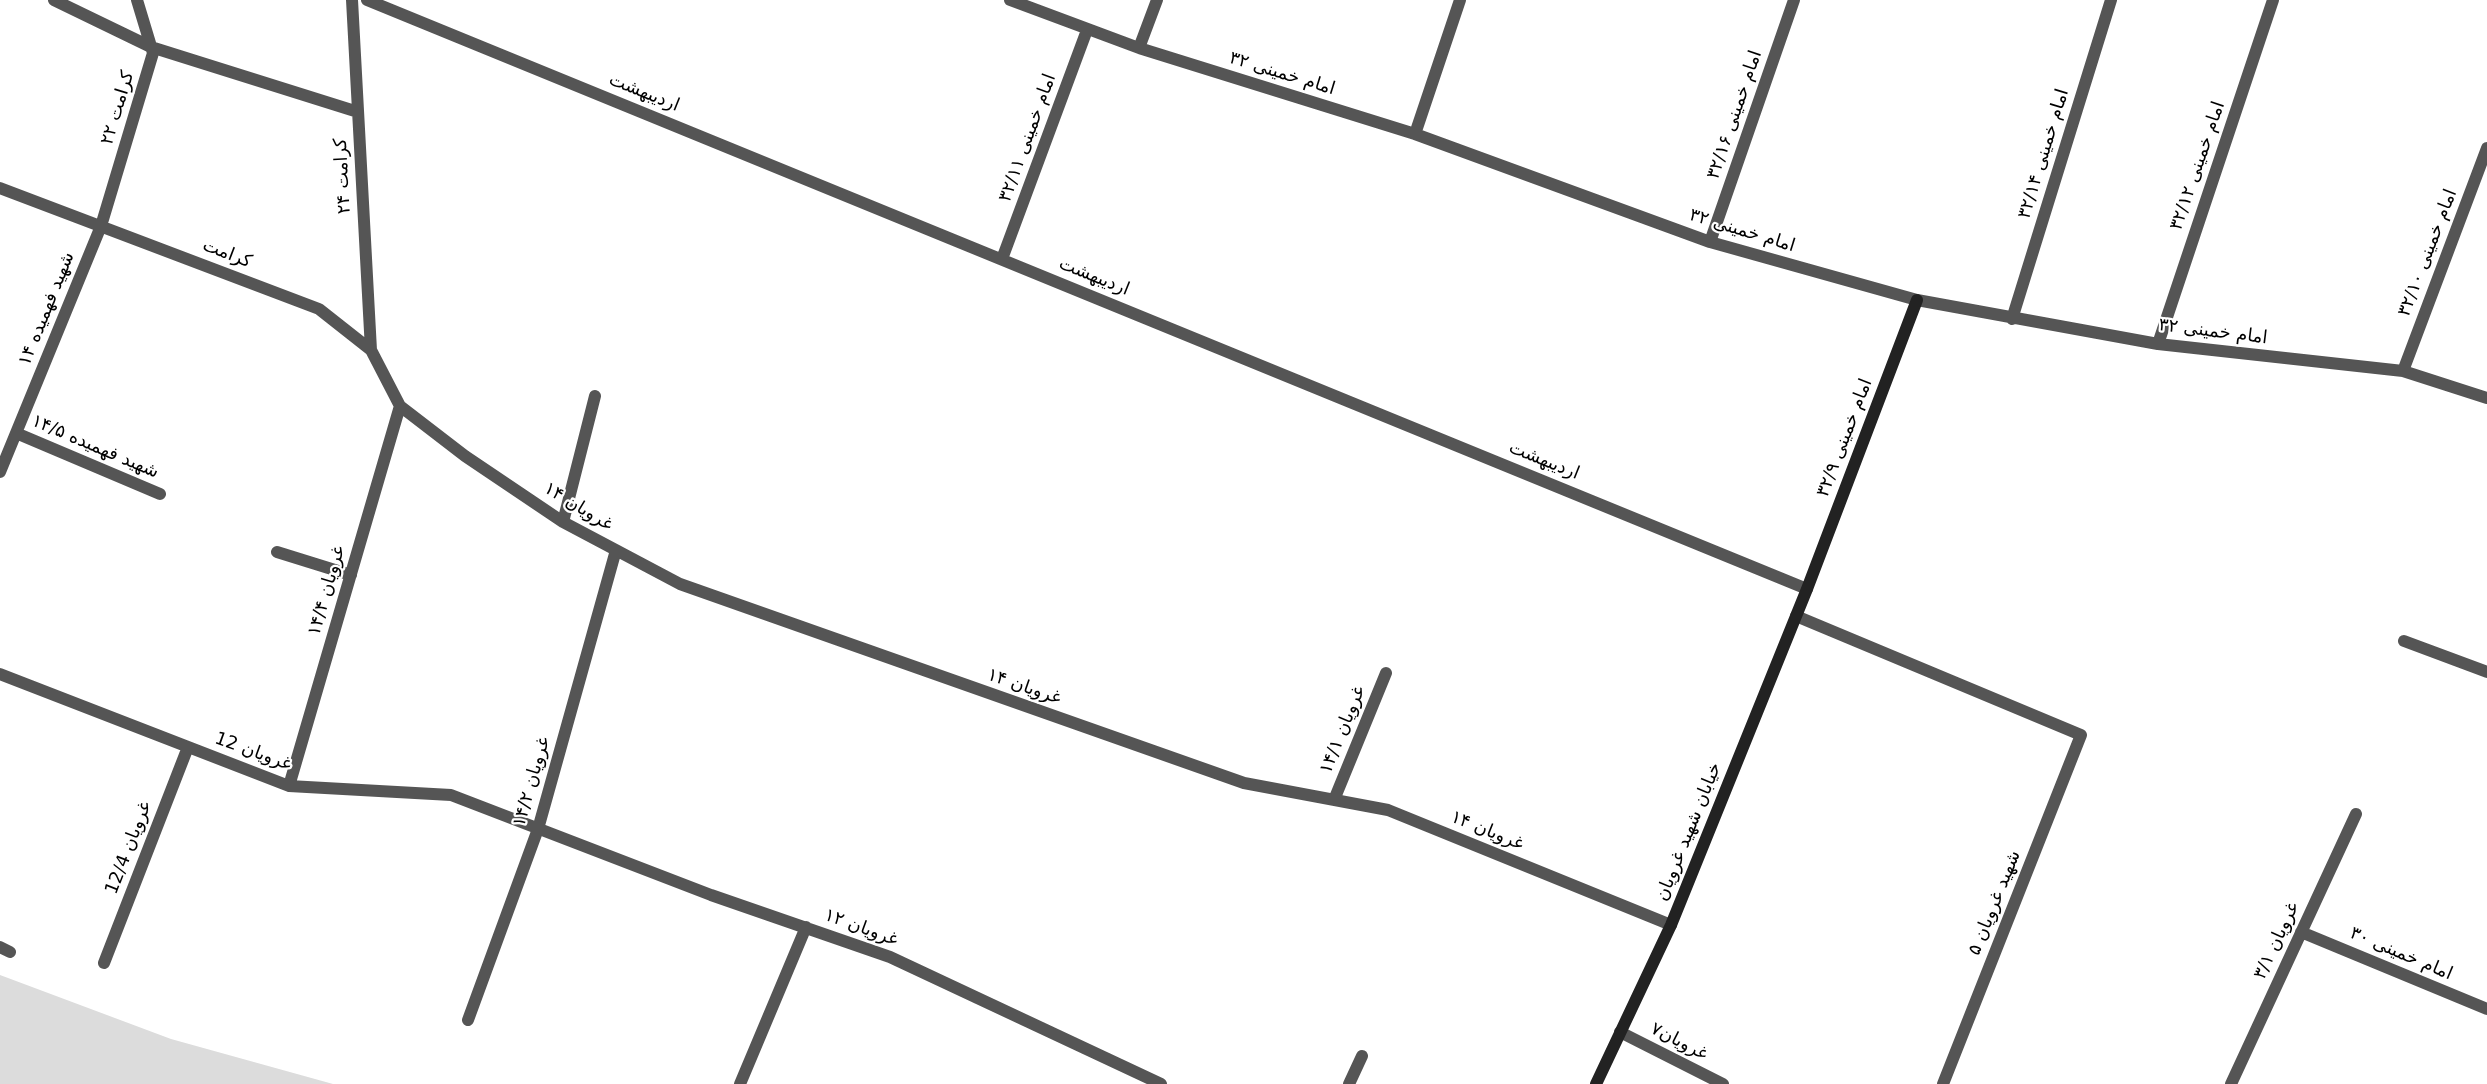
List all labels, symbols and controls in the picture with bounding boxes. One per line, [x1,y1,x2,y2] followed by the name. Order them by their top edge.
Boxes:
[1227,48,1337,100] street label: امام خمینی ۳۲
[1703,48,1767,182] street label: امام خمینی ۳۲/۱۶
[97,69,139,147] street label: کرامت ۲۲
[606,69,682,117] street label: اردیبهشت
[995,71,1061,205] street label: امام خمینی ۳۲/۱۱
[2014,86,2074,222] street label: امام خمینی ۳۲/۱۴
[2166,99,2230,233] street label: امام خمینی ۳۲/۱۲
[330,138,356,214] street label: کرامت ۲۴
[2394,186,2462,320] street label: امام خمینی ۳۲/۱۰
[1687,205,1797,257] street label: امام خمینی ۳۲
[199,235,255,273] street label: کرامت
[14,249,80,369] street label: شهید فهمیده ۱۴
[1056,253,1132,301] street label: اردیبهشت
[2157,315,2269,349] street label: امام خمینی ۳۲
[1812,376,1878,500] street label: امام خمینی ۳۲/۹
[28,410,162,484] street label: شهید فهمیده ۱۴/۵
[1506,437,1582,485] street label: اردیبهشت
[540,478,616,536] street label: غرویان ۱۴
[304,544,350,638] street label: غرویان ۱۴/۴
[984,664,1064,710] street label: غرویان ۱۴
[1316,683,1370,777] street label: غرویان ۱۴/۱
[212,728,294,776] street label: غرویان 12
[509,735,555,829] street label: غرویان ۱۴/۲
[1651,760,1727,904] street label: خیابان شهید غرویان
[101,798,157,898] street label: غرویان 12/4
[1447,807,1527,855] street label: غرویان ۱۴
[1964,847,2026,959] street label: شهید غرویان ۵
[2250,899,2304,983] street label: غرویان ۳/۱
[821,905,901,951] street label: غرویان ۱۲
[2346,923,2456,985] street label: امام خمینی ۳۰
[1647,1018,1711,1066] street label: غرویان۷

